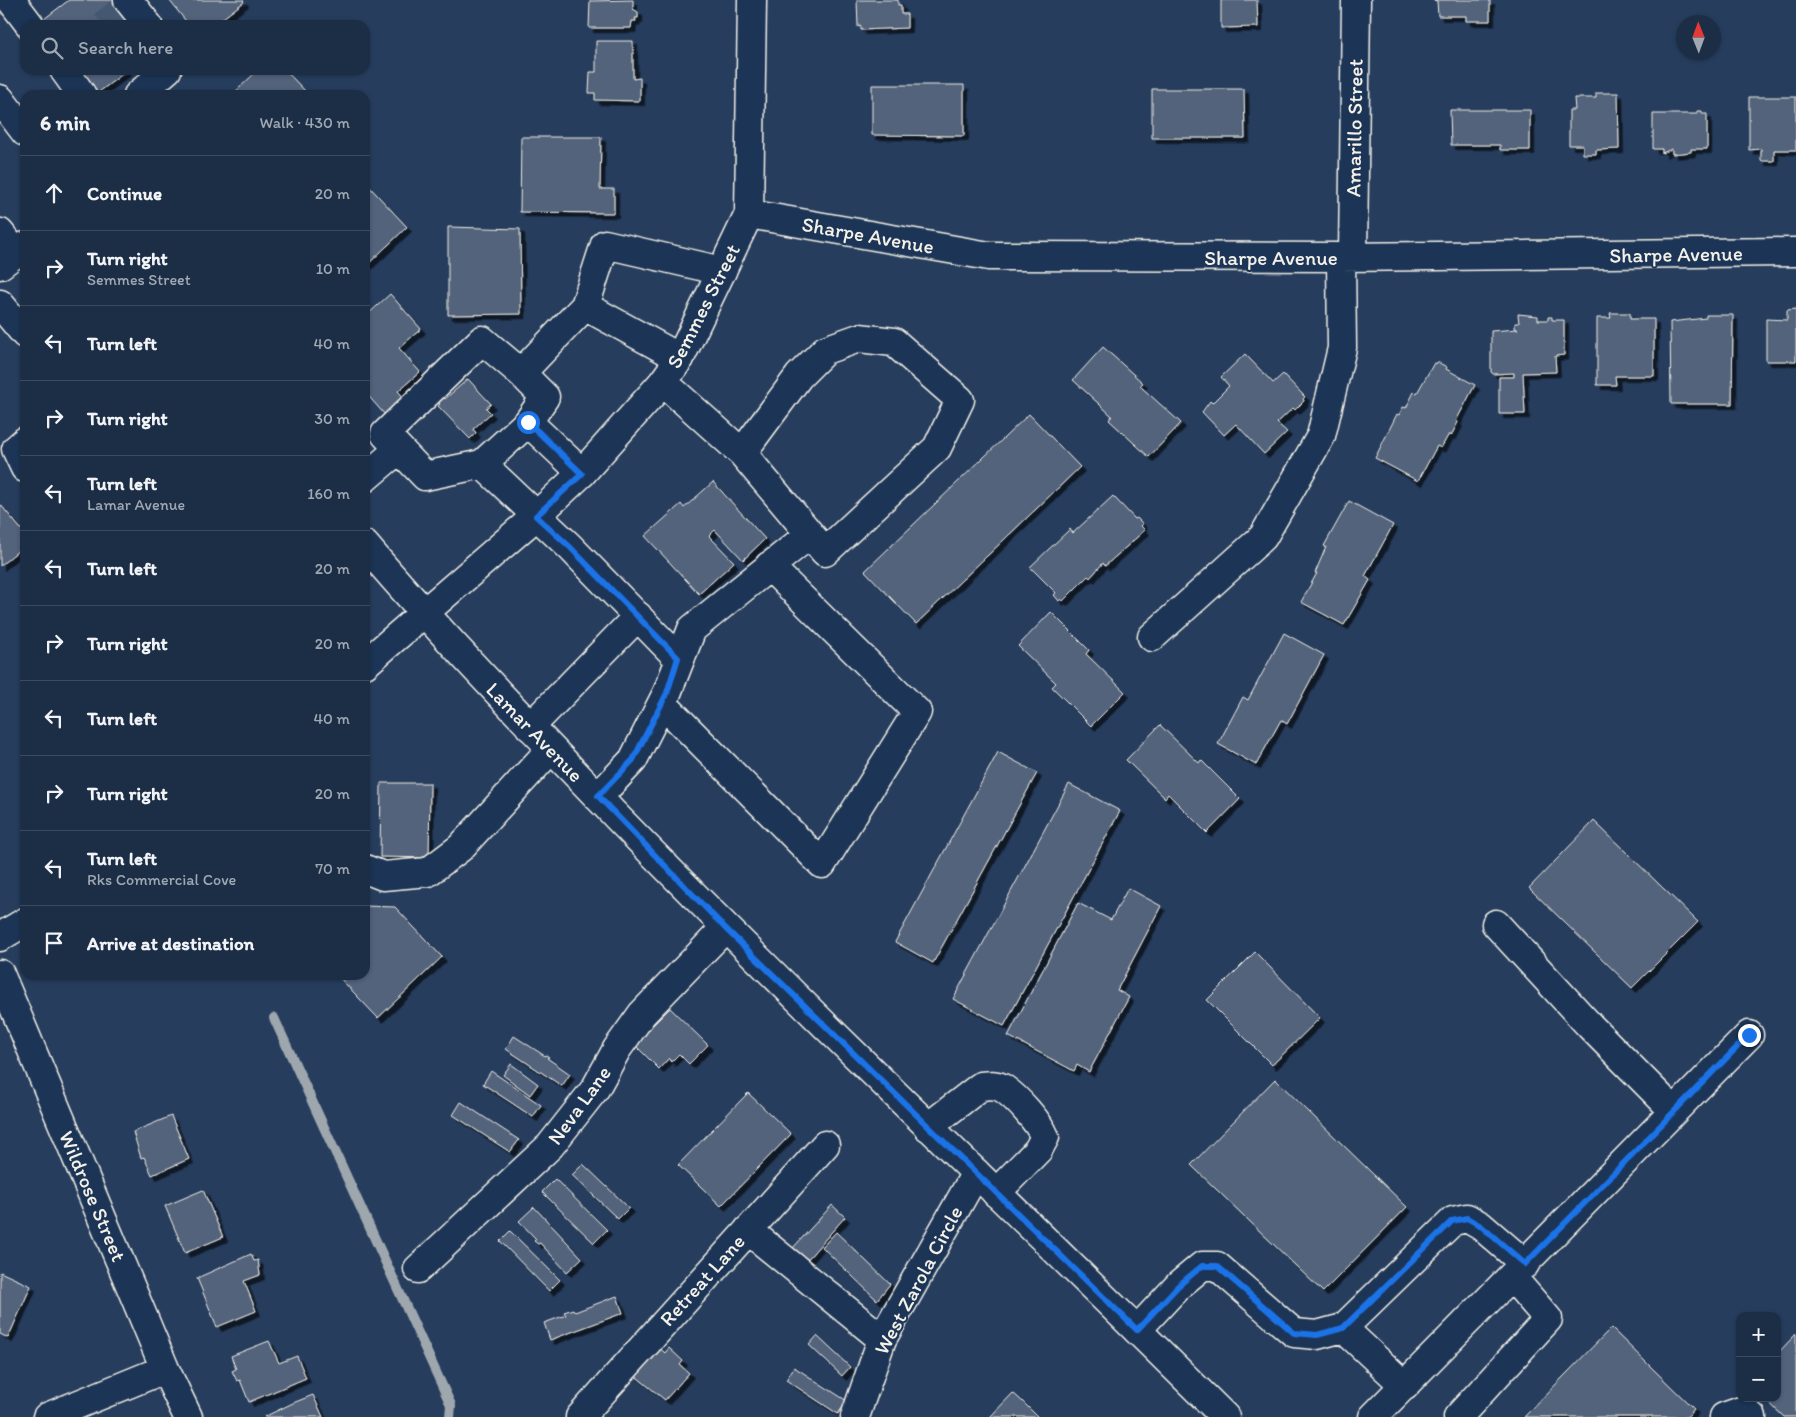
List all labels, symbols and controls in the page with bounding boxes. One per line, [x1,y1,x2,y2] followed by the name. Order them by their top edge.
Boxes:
[1676,15,1721,60] north arrow
[20,20,370,75] search box
[38,34,66,62] icon: search
[78,36,173,59] text: Search here
[1340,58,1368,197] street label: Amarillo Street
[40,110,90,135] text: 6 min
[260,113,350,132] text: Walk · 430 m
[40,179,68,207] icon: ahead
[87,182,162,205] text: Continue
[315,184,350,203] text: 20 m
[800,211,936,259] street label: Sharpe Avenue
[661,240,745,372] street label: Semmes Street
[1609,240,1743,268] street label: Sharpe Avenue
[1204,245,1338,270] street label: Sharpe Avenue
[87,247,168,270] text: Turn right
[40,254,68,282] icon: right
[316,259,350,278] text: 10 m
[87,270,191,289] text: Semmes Street
[40,329,68,357] icon: left
[87,332,157,355] text: Turn left
[313,334,350,353] text: 40 m
[40,404,68,432] icon: right
[87,407,168,430] text: Turn right
[314,409,350,428] text: 30 m
[517,411,540,434] route start
[87,472,157,495] text: Turn left
[40,479,68,507] icon: left
[307,484,350,503] text: 160 m
[87,495,185,514] text: Lamar Avenue
[40,554,68,582] icon: left
[87,557,157,580] text: Turn left
[315,559,350,578] text: 20 m
[40,629,68,657] icon: right
[87,632,168,655] text: Turn right
[315,634,350,653] text: 20 m
[481,677,589,787] street label: Lamar Avenue
[40,704,68,732] icon: left
[87,707,157,730] text: Turn left
[313,709,350,728] text: 40 m
[40,779,68,807] icon: right
[87,782,168,805] text: Turn right
[315,784,350,803] text: 20 m
[87,847,157,870] text: Turn left
[40,854,68,882] icon: left
[315,859,350,878] text: 70 m
[87,870,236,889] text: Rks Commercial Cove
[40,929,68,957] icon: arrive
[87,932,254,955] text: Arrive at destination
[1738,1024,1761,1047] route end
[542,1061,616,1149] street label: Neva Lane
[54,1127,132,1265] street label: Wildrose Street
[868,1201,968,1359] street label: West Zarola Circle
[654,1229,750,1331] street label: Retreat Lane
[1736,1312,1781,1402] map controls
[1736,1312,1781,1357] button: +
[1736,1357,1781,1402] button: −

